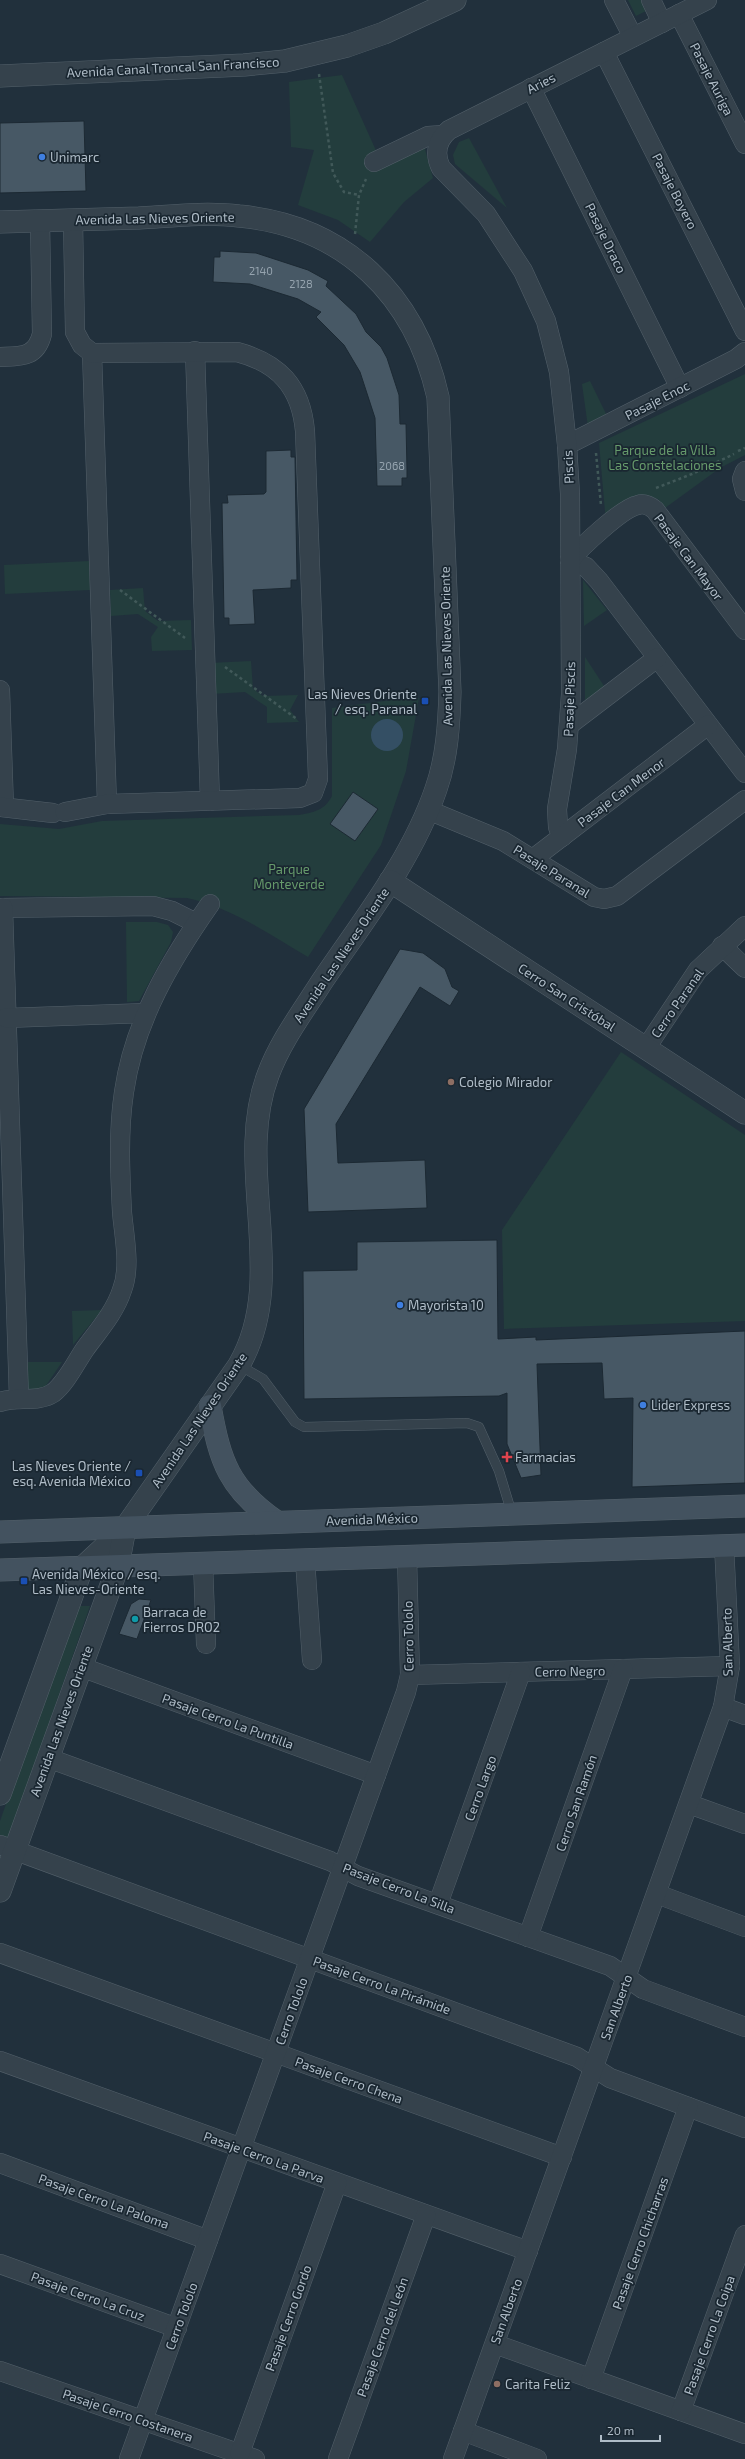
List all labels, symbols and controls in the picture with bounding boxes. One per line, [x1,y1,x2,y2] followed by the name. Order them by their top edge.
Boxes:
[687,40,737,118] street label: Pasaje Auriga
[66,53,280,81] street label: Avenida Canal Troncal San Francisco
[524,69,558,97] street label: Aries
[50,149,99,165] place label: Unimarc
[649,150,701,232] street label: Pasaje Boyero
[37,152,47,162] marker: Unimarc
[582,200,630,276] street label: Pasaje Draco
[75,209,235,227] street label: Avenida Las Nieves Oriente
[249,264,273,277] house number: 2140
[289,277,313,290] house number: 2128
[622,377,692,423] street label: Pasaje Enoc
[608,442,722,473] park label: Parque de la Villa Las Constelaciones
[559,450,577,484] street label: Piscis
[379,459,405,472] house number: 2068
[651,510,727,604] street label: Pasaje Can Mayor
[437,566,455,726] street label: Avenida Las Nieves Oriente
[560,661,578,737] street label: Pasaje Piscis
[307,686,417,717] place label: Las Nieves Oriente / esq. Paranal
[420,696,430,706] marker: Las Nieves Oriente / esq. Paranal
[574,754,668,830] street label: Pasaje Can Menor
[511,841,593,901] street label: Pasaje Paranal
[253,861,325,892] park label: Parque Monteverde
[290,884,392,1026] street label: Avenida Las Nieves Oriente
[515,960,619,1035] street label: Cerro San Cristóbal
[647,965,707,1041] street label: Cerro Paranal
[459,1074,552,1090] place label: Colegio Mirador
[446,1077,456,1087] marker: Colegio Mirador
[408,1297,484,1313] place label: Mayorista 10
[395,1300,405,1310] marker: Mayorista 10
[148,1349,250,1491] street label: Avenida Las Nieves Oriente
[651,1397,730,1413] place label: Lider Express
[638,1400,648,1410] marker: Lider Express
[515,1449,576,1465] place label: Farmacias
[502,1452,512,1462] marker: Farmacias
[12,1458,131,1489] place label: Las Nieves Oriente / esq. Avenida México
[134,1468,144,1478] marker: Las Nieves Oriente / esq. Avenida México
[326,1509,418,1529] street label: Avenida México
[32,1566,161,1597] place label: Avenida México / esq. Las Nieves-Oriente
[19,1576,29,1586] marker: Avenida México / esq. Las Nieves-Oriente
[399,1601,417,1671] street label: Cerro Tololo
[143,1604,220,1635] place label: Barraca de Fierros DRO2
[718,1608,736,1676] street label: San Alberto
[130,1614,140,1624] marker: Barraca de Fierros DRO2
[26,1643,96,1799] street label: Avenida Las Nieves Oriente
[534,1662,606,1680] street label: Cerro Negro
[160,1690,296,1752] street label: Pasaje Cerro La Puntilla
[552,1752,600,1854] street label: Cerro San Ramón
[461,1753,499,1823] street label: Cerro Largo
[341,1859,457,1917] street label: Pasaje Cerro La Silla
[311,1953,453,2017] street label: Pasaje Cerro La Pirámide
[597,1972,635,2042] street label: San Alberto
[271,1975,311,2047] street label: Cerro Tololo
[293,2053,405,2107] street label: Pasaje Cerro Chena
[201,2128,327,2186] street label: Pasaje Cerro La Parva
[37,2170,171,2232] street label: Pasaje Cerro La Paloma
[609,2175,671,2311] street label: Pasaje Cerro Chicharras
[261,2263,315,2373] street label: Pasaje Cerro Gordo
[29,2268,147,2324] street label: Pasaje Cerro La Cruz
[680,2273,738,2397] street label: Pasaje Cerro La Coipa
[353,2275,411,2399] street label: Pasaje Cerro del León
[487,2276,525,2346] street label: San Alberto
[161,2280,201,2352] street label: Cerro Tololo
[505,2376,570,2392] place label: Carita Feliz
[492,2379,502,2389] marker: Carita Feliz
[61,2385,195,2445] street label: Pasaje Cerro Costanera
[601,2417,660,2443] scale bar
[607,2423,634,2437] text: 20 m

